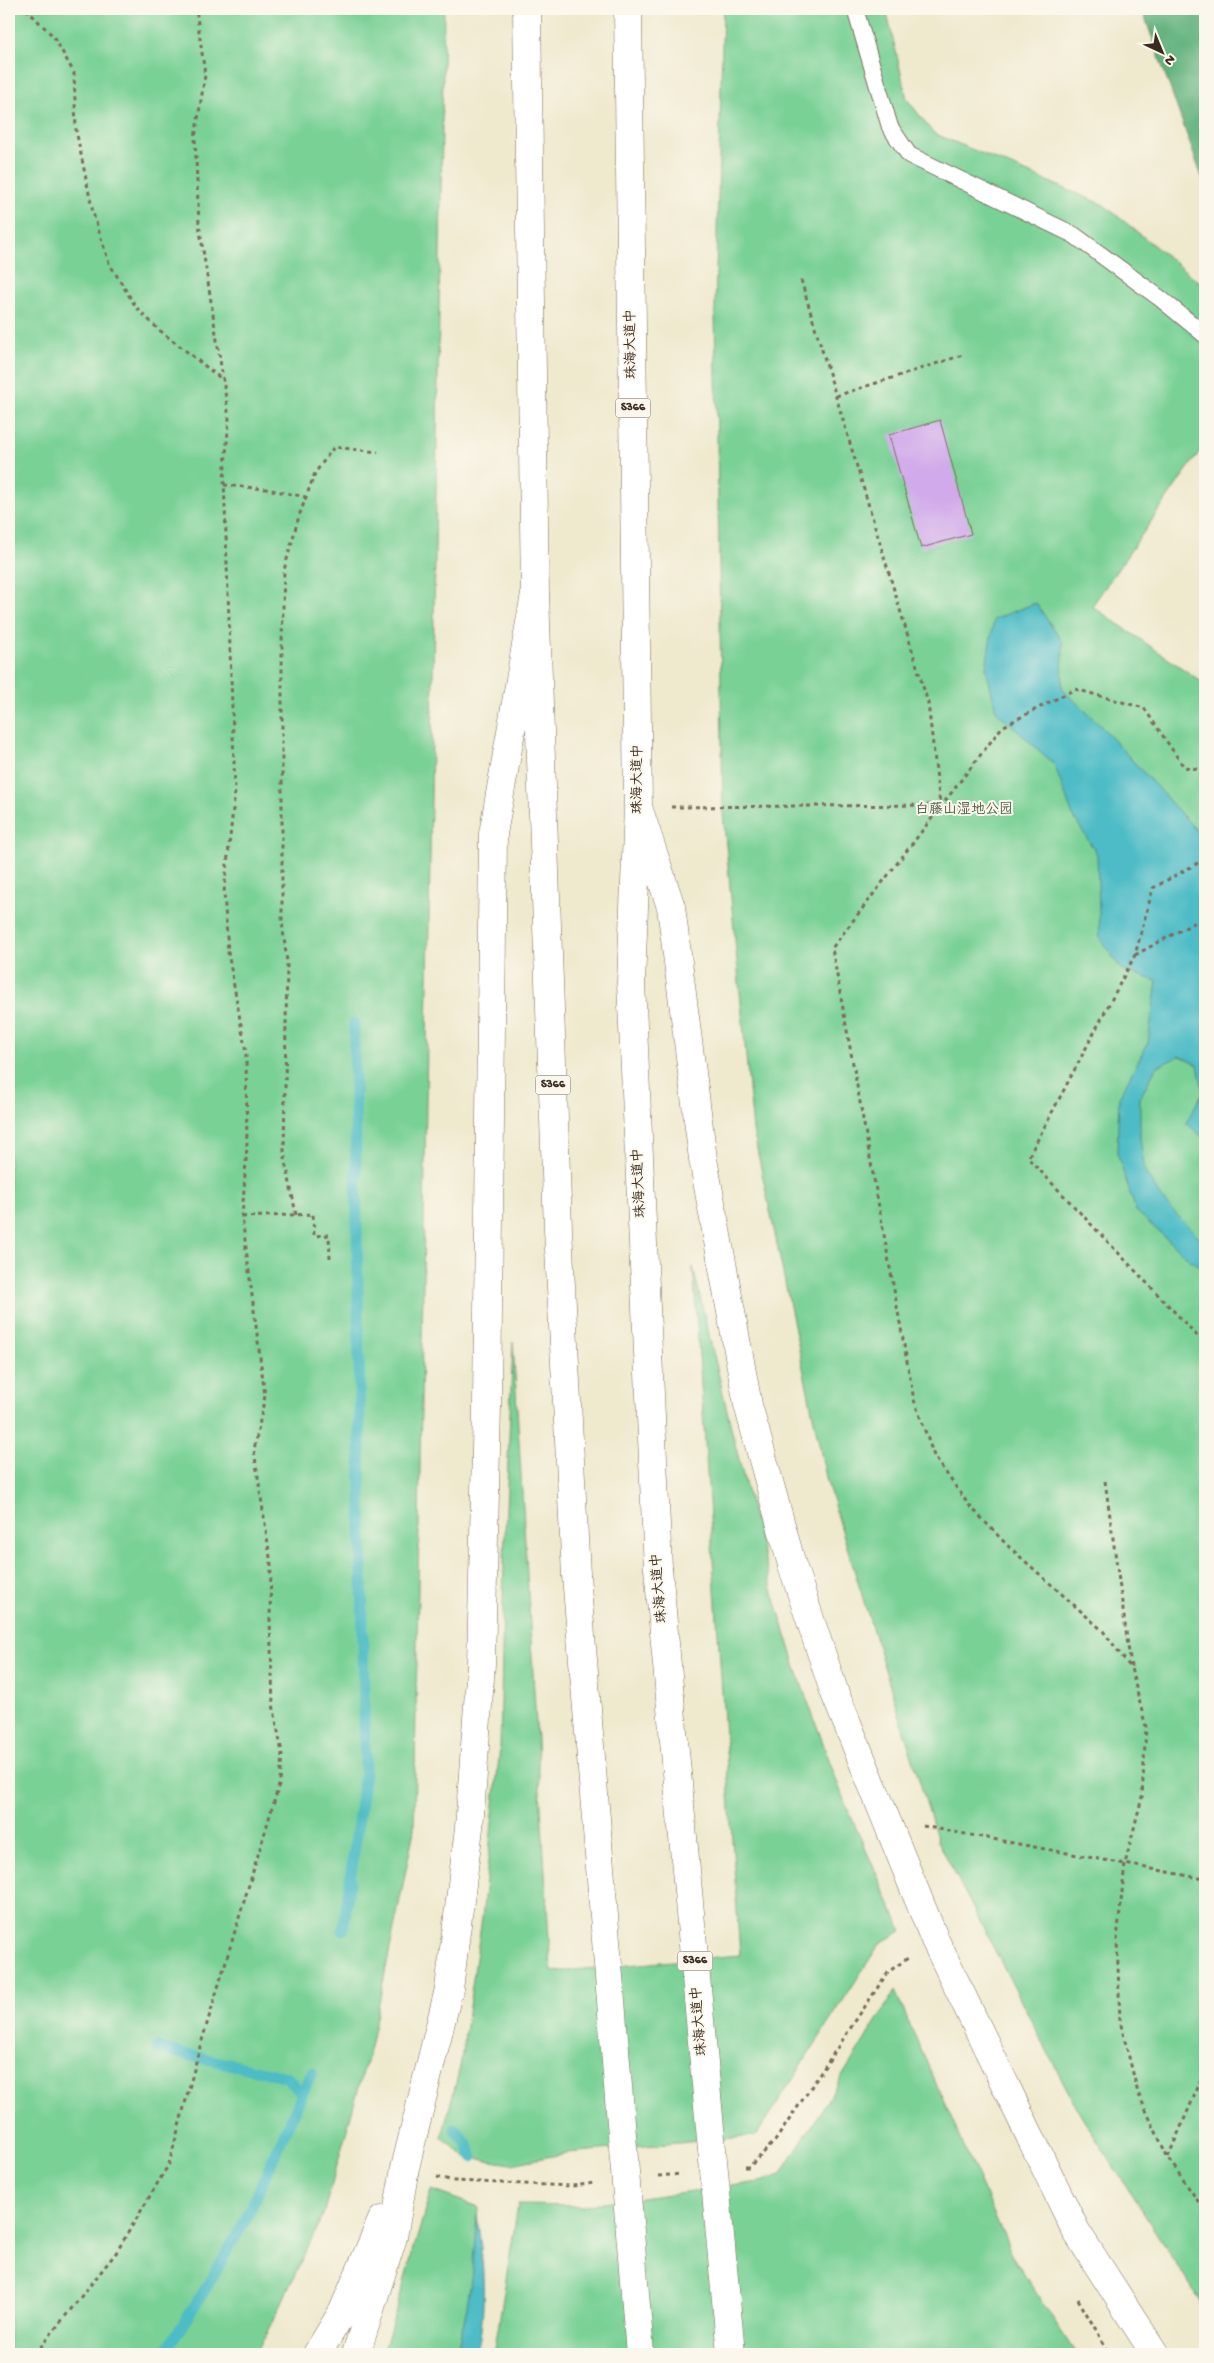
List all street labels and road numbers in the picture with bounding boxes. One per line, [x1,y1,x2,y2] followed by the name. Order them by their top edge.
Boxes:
[623,309,641,379] street label: 珠海大道中
[616,398,650,418] road number: S366
[630,744,647,814] street label: 珠海大道中
[536,1076,570,1094] road number: S366
[630,1148,650,1218] street label: 珠海大道中
[648,1552,672,1624] street label: 珠海大道中
[678,1952,712,1970] road number: S366
[688,1985,712,2057] street label: 珠海大道中

